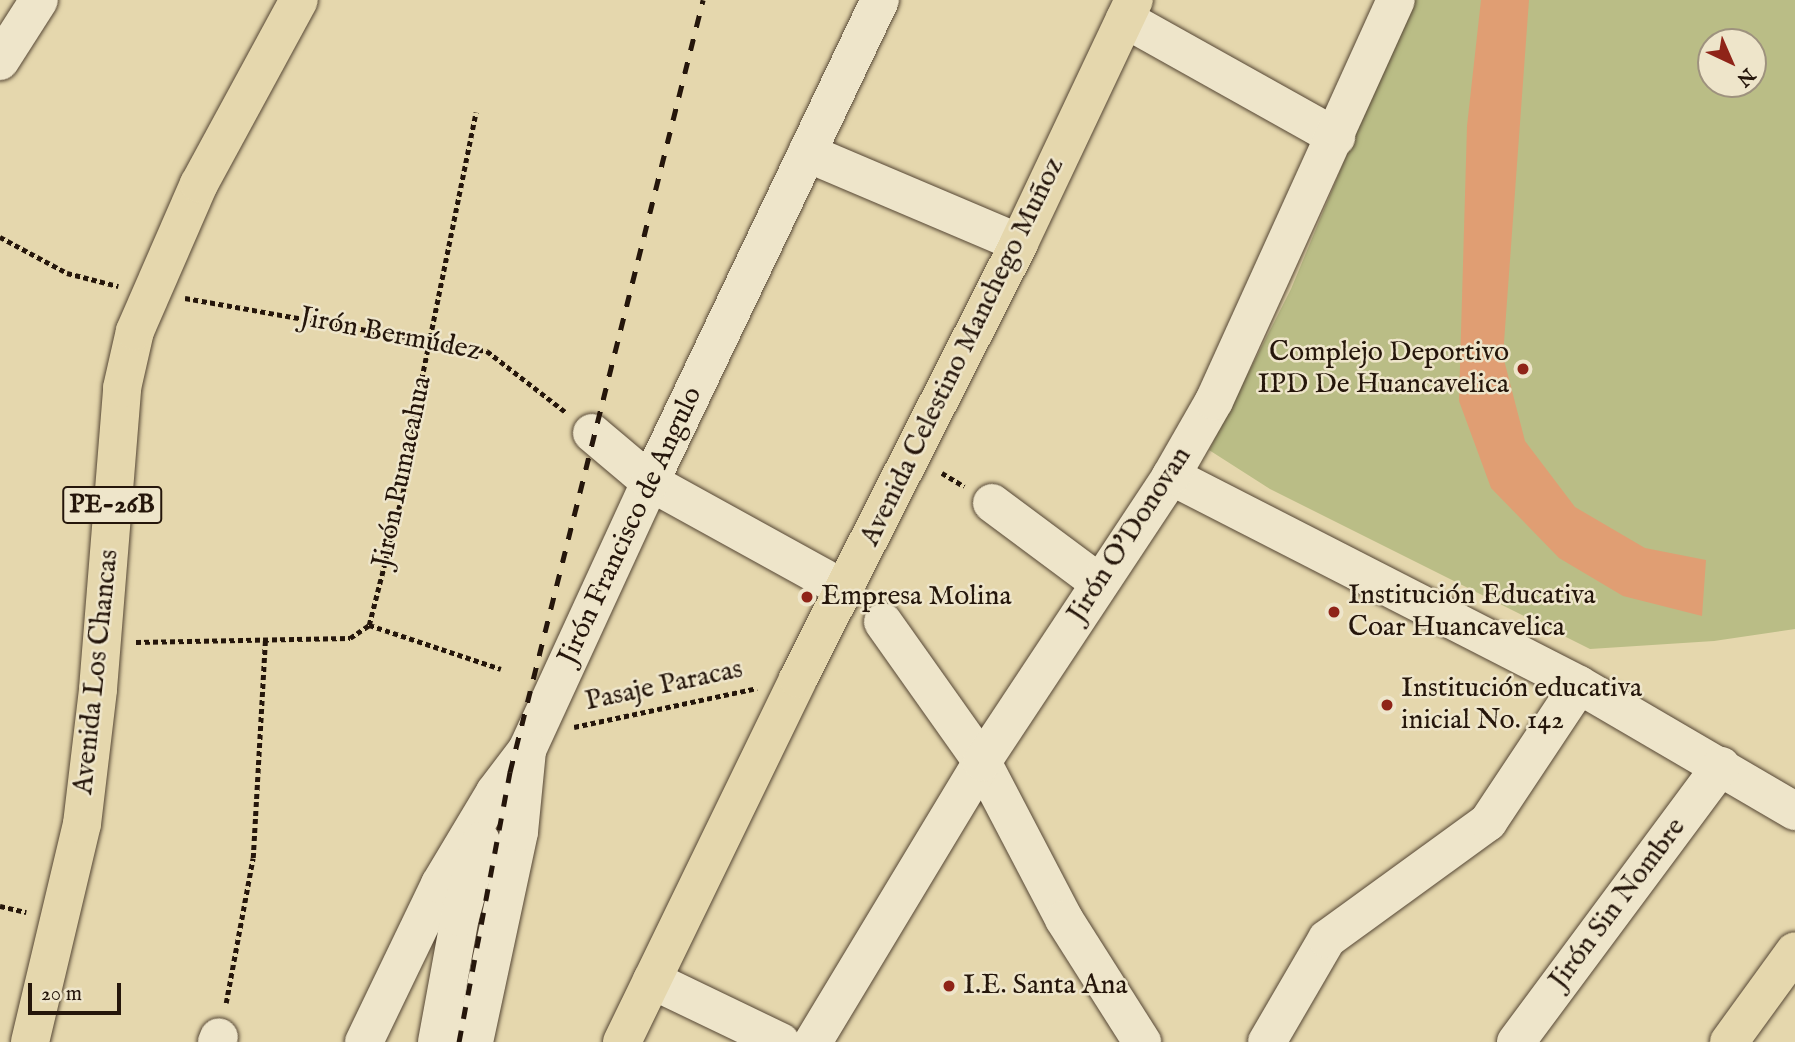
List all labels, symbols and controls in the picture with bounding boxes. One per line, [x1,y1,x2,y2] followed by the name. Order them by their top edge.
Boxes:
[1697,28,1767,98] north arrow
[1731,62,1759,91] text: N
[854,152,1072,552] street label: Avenida Celestino Manchego Muñoz
[297,301,483,369] street label: Jirón Bermúdez
[1257,336,1509,402] place label: Complejo Deportivo IPD De Huancavelica
[1515,361,1531,377] marker: Complejo Deportivo IPD De Huancavelica
[366,373,440,571] street label: Jirón Pumacahua
[552,382,710,670] street label: Jirón Francisco de Angulo
[1061,441,1199,629] street label: Jirón O'Donovan
[61,482,163,527] road number: PE-26B
[67,548,127,796] street label: Avenida Los Chancas
[1348,579,1596,645] place label: Institución Educativa Coar Huancavelica
[821,580,1011,614] place label: Empresa Molina
[799,589,815,605] marker: Empresa Molina
[1326,604,1342,620] marker: Institución Educativa Coar Huancavelica
[582,653,746,719] street label: Pasaje Paracas
[1401,672,1642,738] place label: Institución educativa inicial No. 142
[1379,697,1395,713] marker: Institución educativa inicial No. 142
[1543,812,1693,996] street label: Jirón Sin Nombre
[32,968,124,1012] scale bar
[963,969,1128,1003] place label: I.E. Santa Ana
[941,978,957,994] marker: I.E. Santa Ana
[41,981,82,1008] text: 20 m

